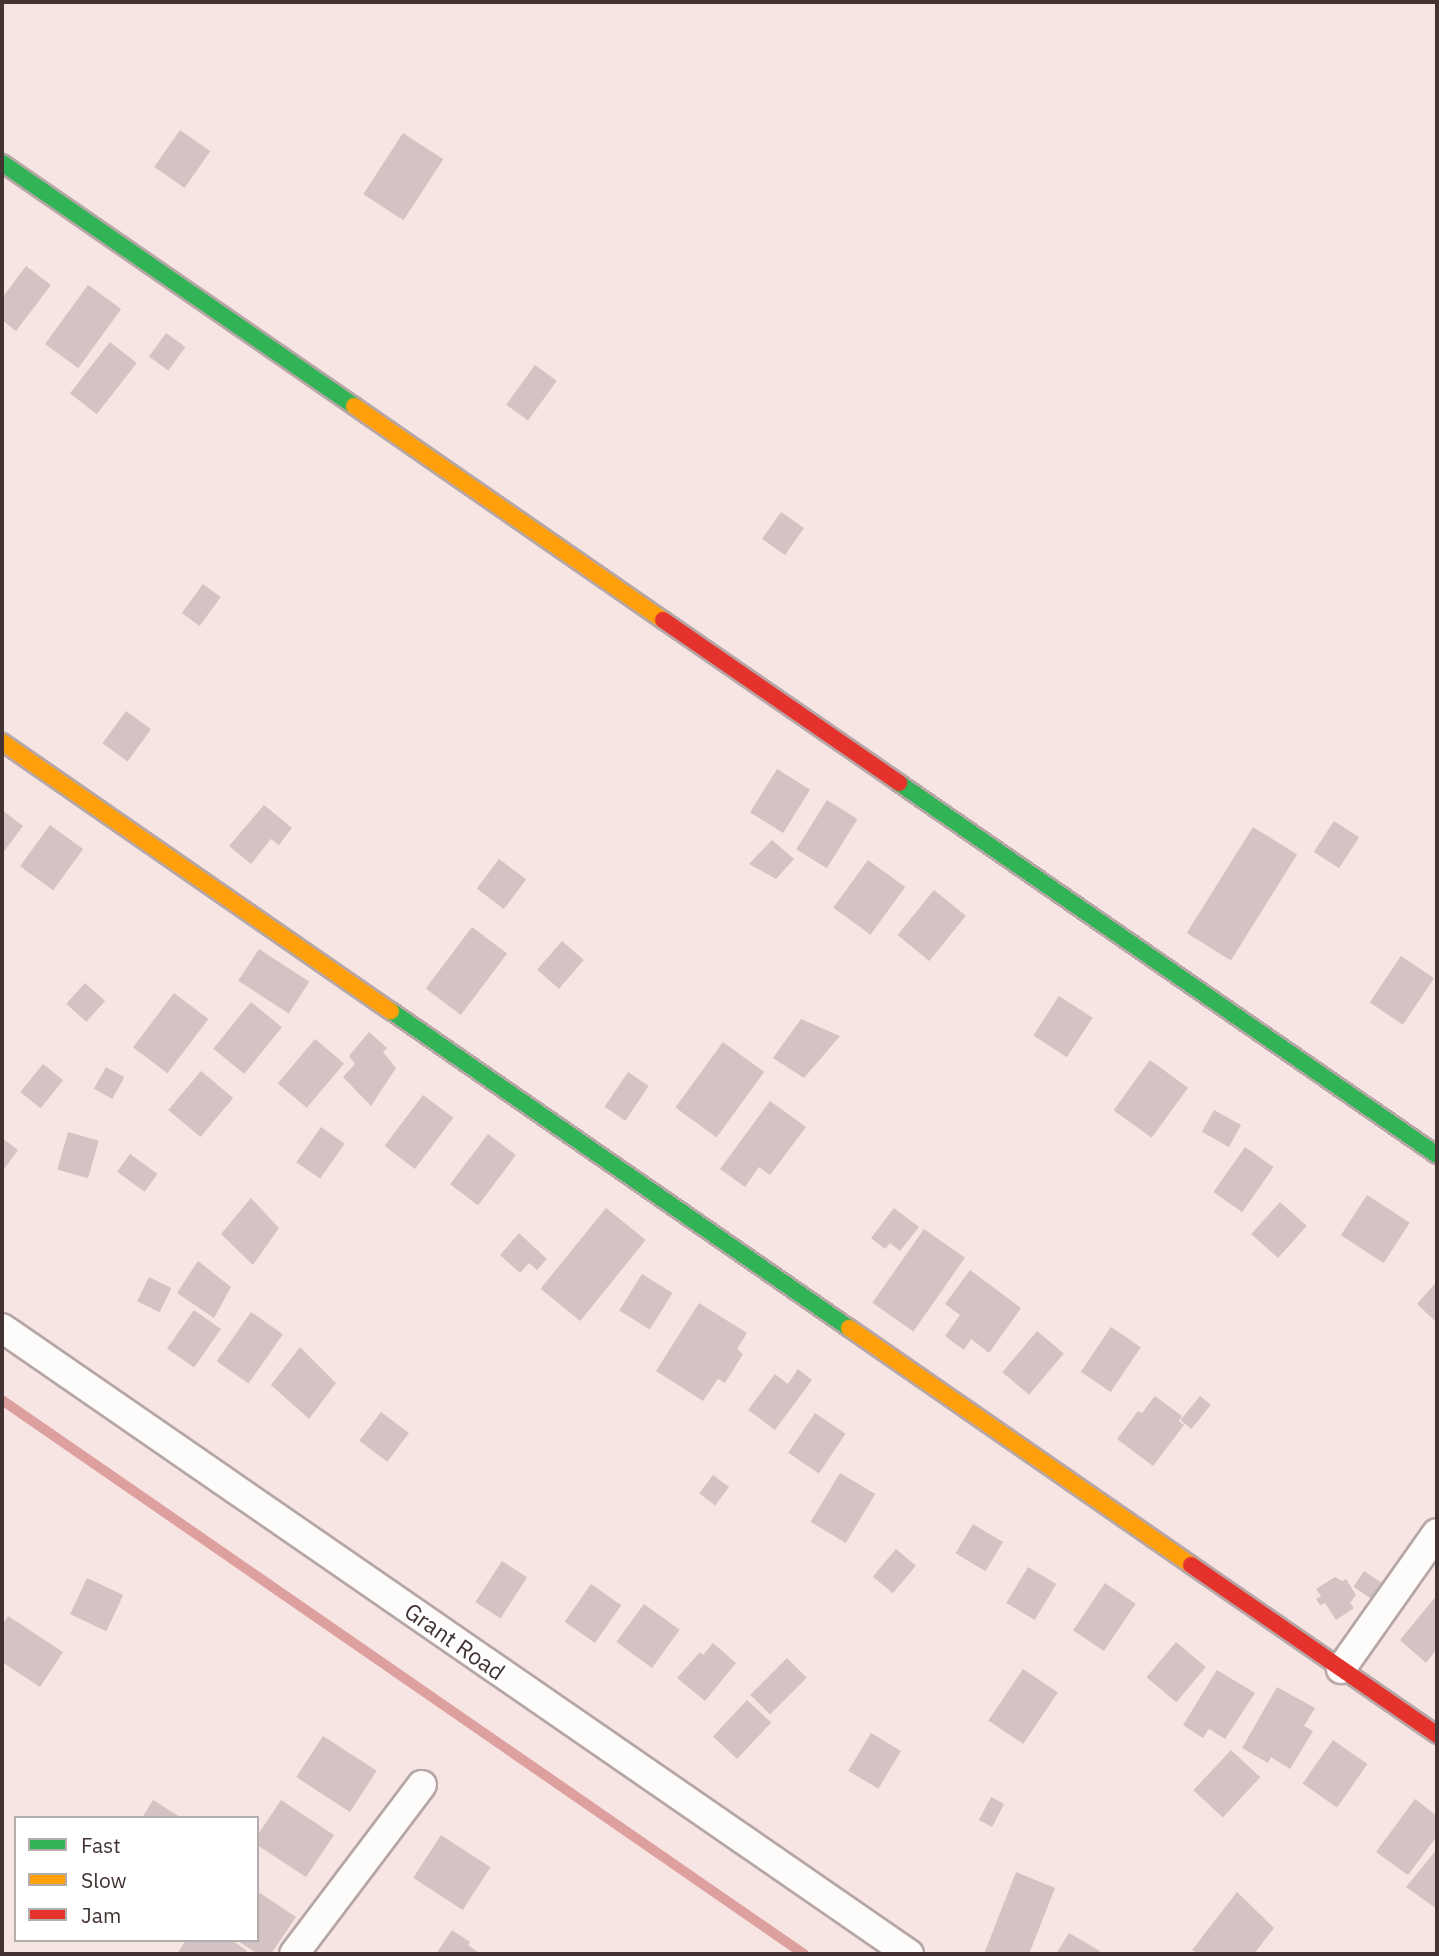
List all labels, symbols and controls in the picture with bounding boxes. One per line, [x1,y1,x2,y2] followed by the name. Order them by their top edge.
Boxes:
[400,1596,510,1686] street label: Grant Road
[14,1816,259,1942] legend
[81,1831,121,1859] text: Fast
[81,1866,127,1894] text: Slow
[81,1901,121,1929] text: Jam

